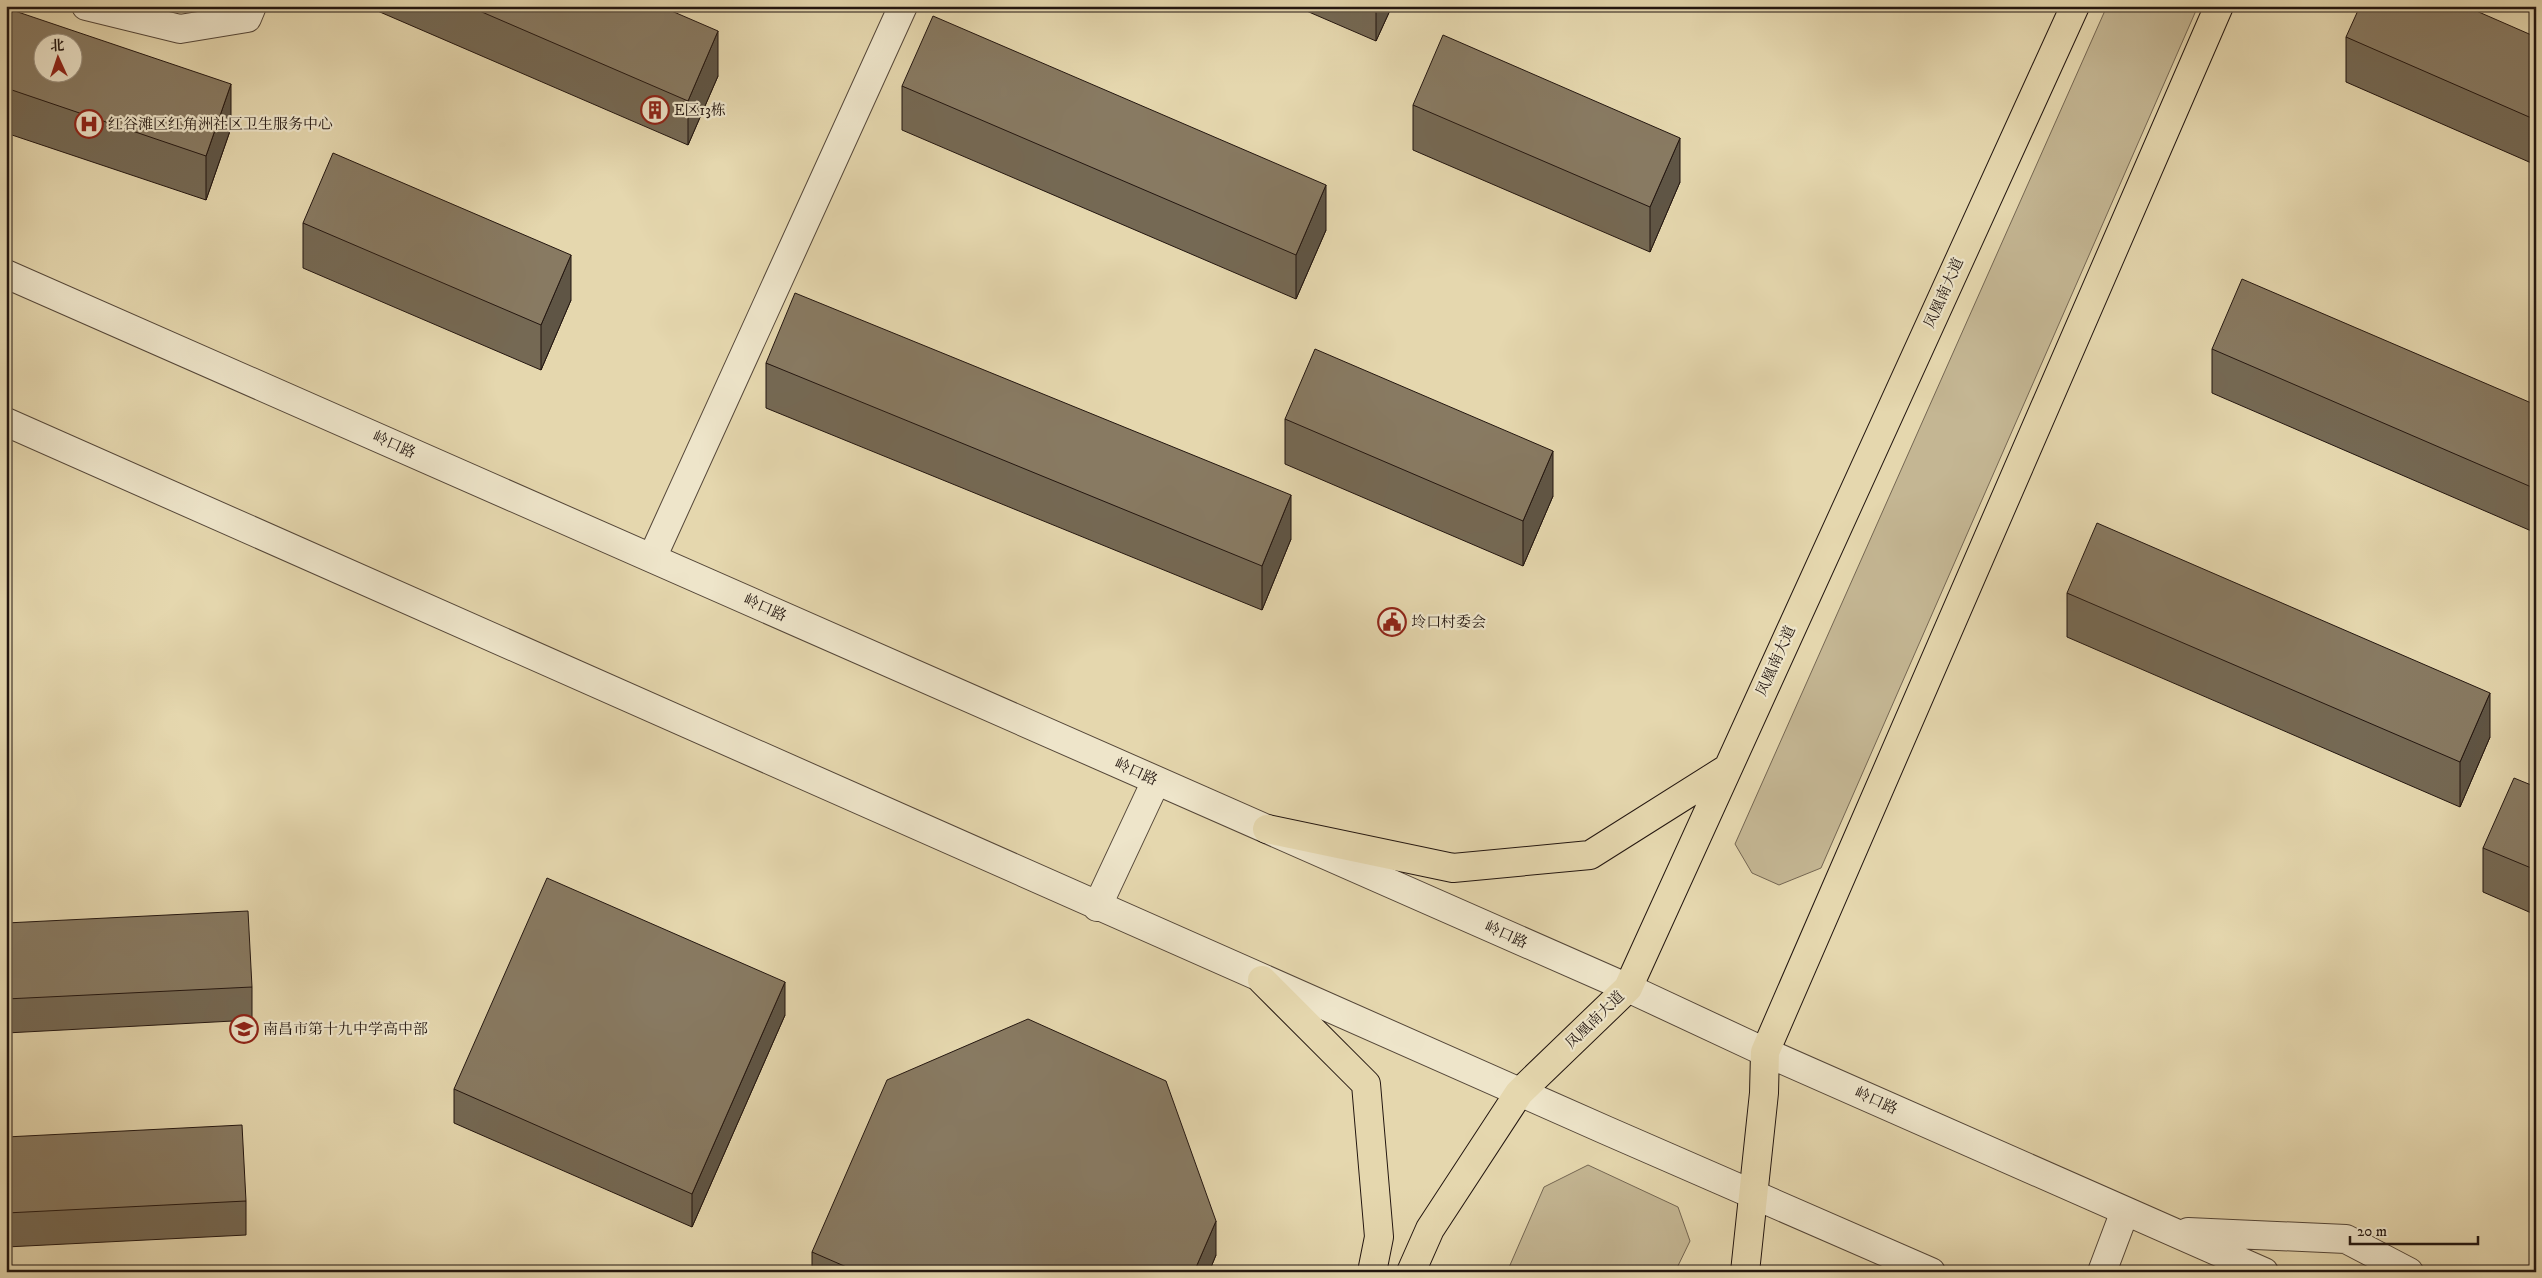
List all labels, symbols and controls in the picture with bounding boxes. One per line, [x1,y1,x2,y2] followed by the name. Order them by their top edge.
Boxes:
[32,32,82,82] north arrow
[50,37,65,55] text: 北
[640,95,670,125] building icon: E区13栋
[674,101,726,120] place label: E区13栋
[74,109,104,139] hospital icon: 红谷滩区红角洲社区卫生服务中心
[108,115,333,134] place label: 红谷滩区红角洲社区卫生服务中心
[1920,255,1968,331] street label: 凤凰南大道
[370,427,418,463] street label: 岭口路
[741,590,789,626] street label: 岭口路
[1377,607,1407,637] public building icon: 坽口村委会
[1411,613,1486,632] place label: 坽口村委会
[1752,623,1800,699] street label: 凤凰南大道
[1112,754,1160,790] street label: 岭口路
[1482,917,1530,953] street label: 岭口路
[1561,987,1629,1053] street label: 凤凰南大道
[229,1014,259,1044] school or university icon: 南昌市第十九中学高中部
[263,1020,428,1039] place label: 南昌市第十九中学高中部
[1852,1083,1900,1119] street label: 岭口路
[2350,1213,2477,1245] scale bar
[2357,1222,2387,1241] text: 20 m

